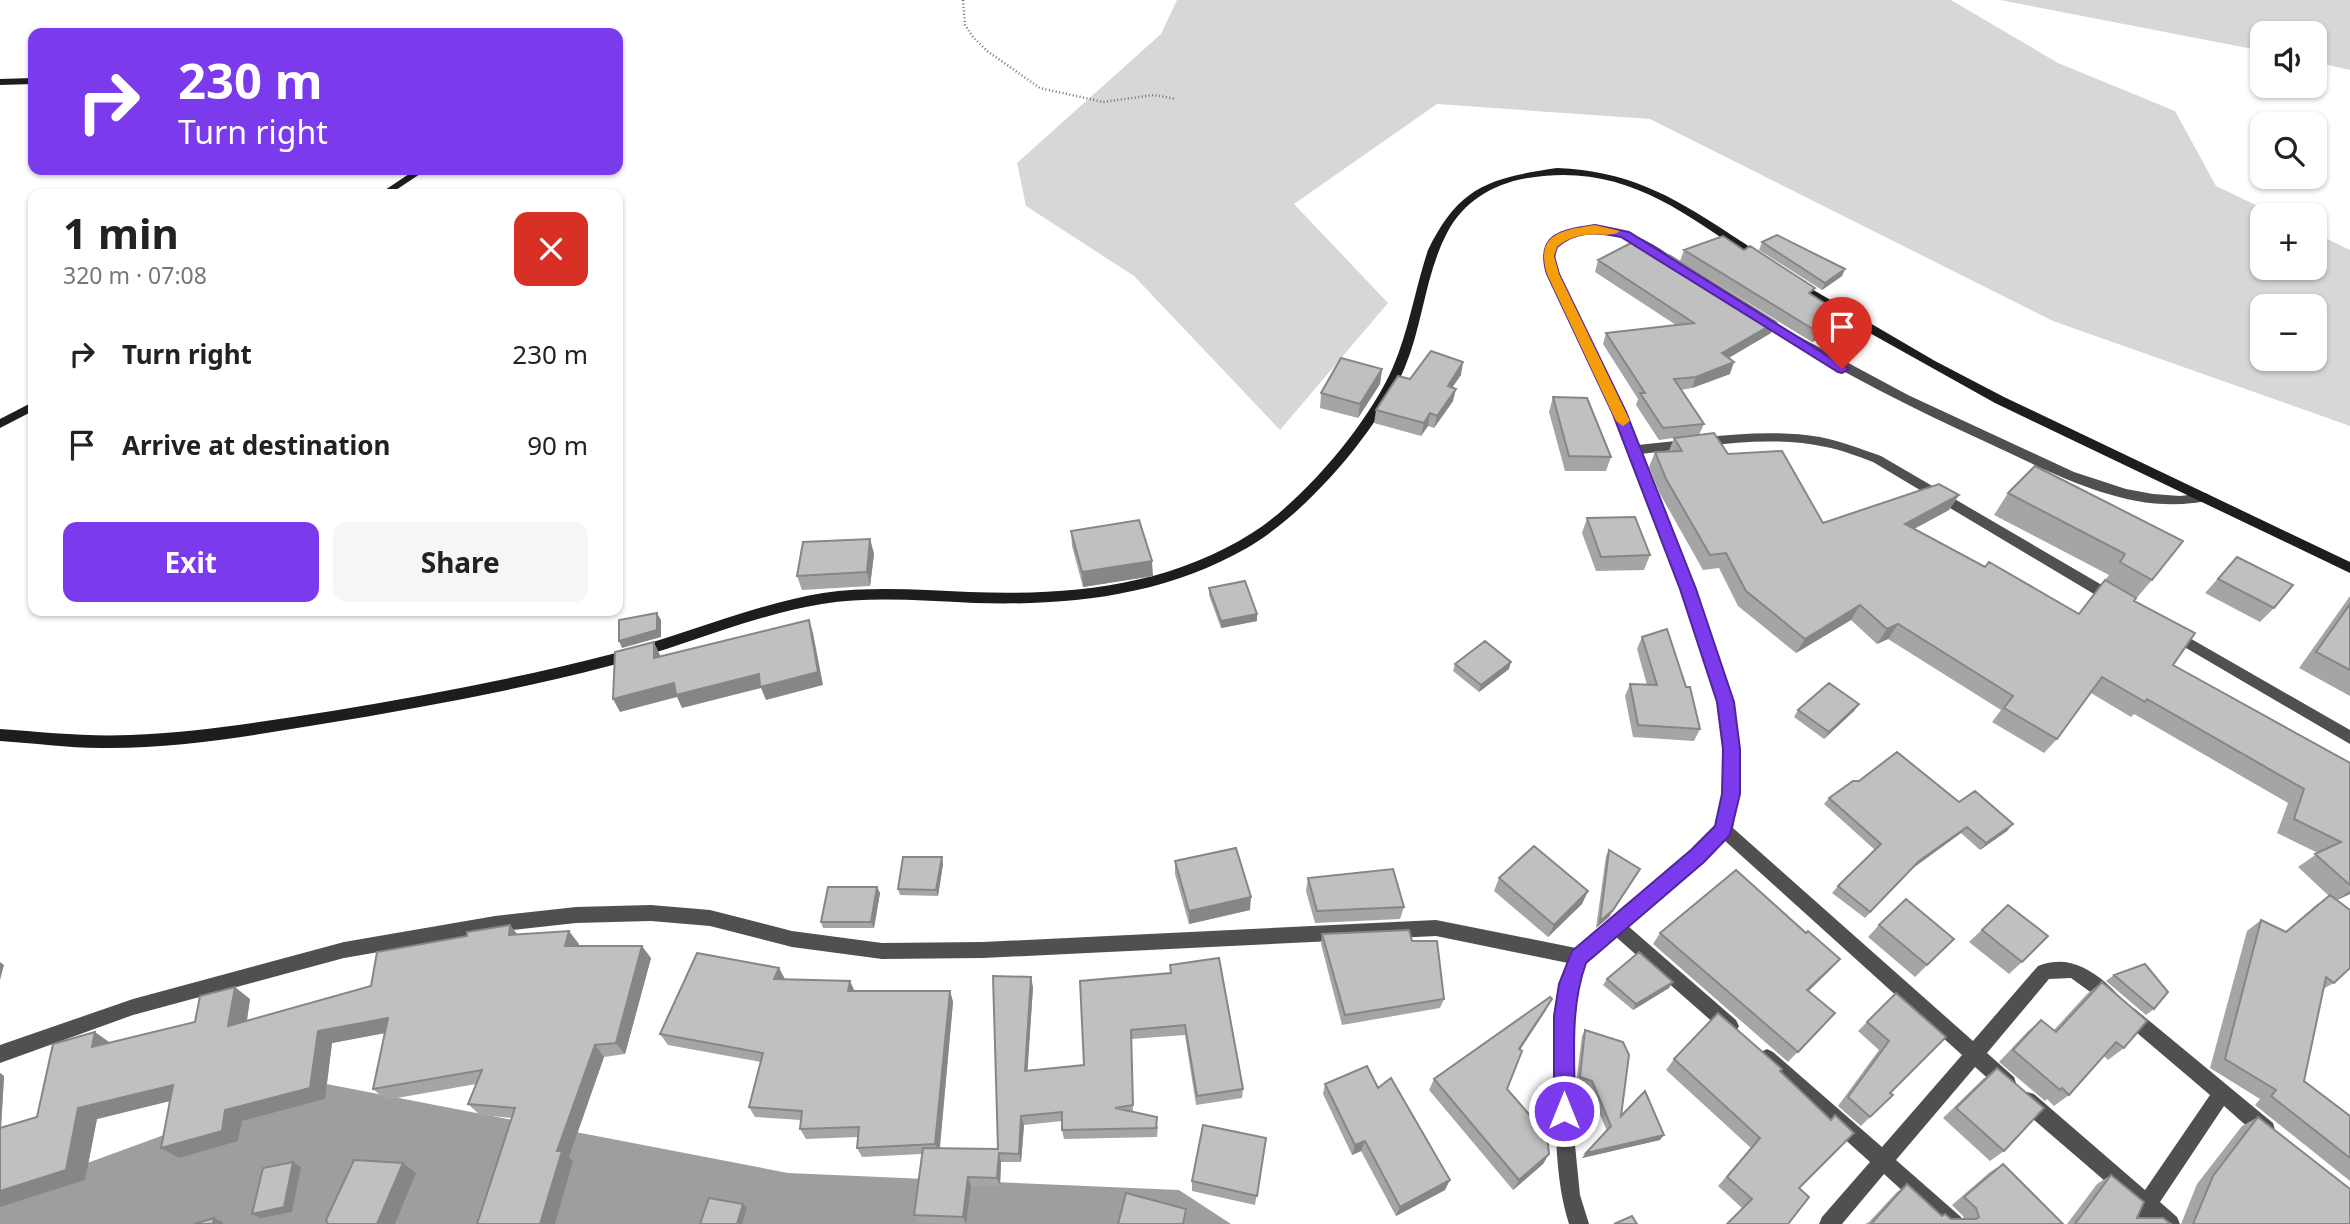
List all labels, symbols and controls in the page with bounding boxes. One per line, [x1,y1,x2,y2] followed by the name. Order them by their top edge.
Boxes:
[2250,21,2327,371] map controls
[2250,21,2327,98] button: sound
[178,47,323,113] text: 230 m
[63,56,154,147] icon: right
[178,110,328,153] text: Turn right
[2250,112,2327,189] button: search
[2250,203,2327,280] button: +
[63,204,179,261] text: 1 min
[514,212,588,286] button: close
[63,259,207,291] text: 320 m · 07:08
[2250,294,2327,371] button: −
[1812,297,1872,369] pin
[1823,308,1861,346] icon: arrive
[63,335,101,373] icon: right
[122,336,252,372] text: Turn right
[512,336,588,372] text: 230 m
[63,426,101,464] icon: arrive
[122,427,391,463] text: Arrive at destination
[527,427,588,463] text: 90 m
[63,522,319,602] button: Exit
[333,522,588,602] button: Share
[1527,1074,1601,1148] position arrow

